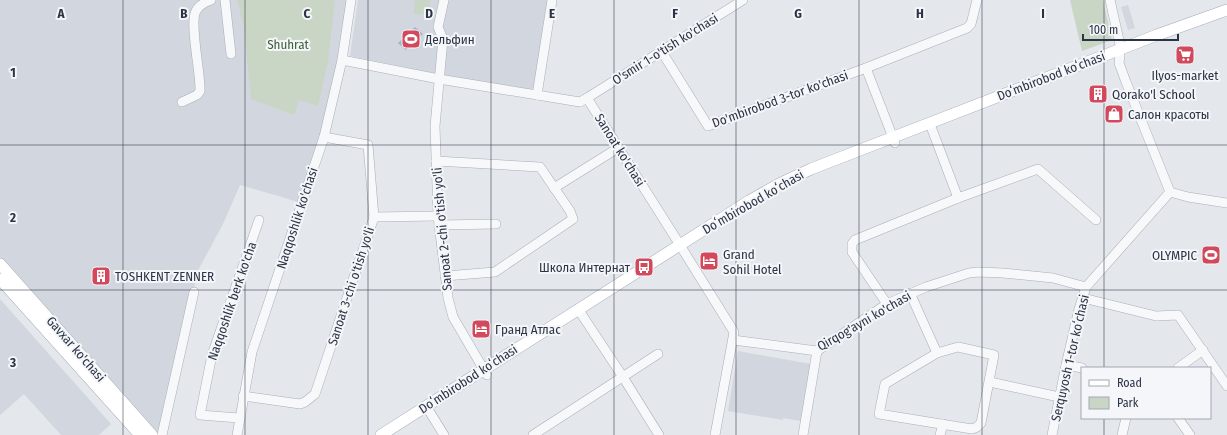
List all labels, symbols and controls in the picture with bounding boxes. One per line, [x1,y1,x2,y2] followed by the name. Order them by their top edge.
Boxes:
[56,6,65,21] text: A
[180,6,188,21] text: B
[304,6,311,21] text: C
[425,6,433,21] text: D
[549,6,555,21] text: E
[672,6,678,21] text: F
[794,6,802,21] text: G
[916,6,924,21] text: H
[1041,6,1045,21] text: I
[609,10,721,88] street label: O'smir 1-o'tish ko'chasi
[1083,16,1178,42] scale bar
[1089,23,1118,37] text: 100 m
[400,28,422,50] sports icon: Дельфин
[424,32,475,47] place label: Дельфин
[267,37,310,52] park label: Shuhrat
[1174,44,1196,66] supermarket icon: Ilyos-market
[995,48,1107,104] street label: Doʻmbirobod koʻchasi
[10,65,16,80] text: 1
[710,67,850,131] street label: Do'mbirobod 3-tor ko'chasi
[1151,68,1219,83] place label: Ilyos-market
[1087,83,1109,105] building icon: Qorako'l School
[1112,87,1196,102] place label: Qorako'l School
[1103,103,1125,125] shop icon: Салон красоты
[1128,107,1209,122] place label: Салон красоты
[592,111,648,189] street label: Sanoat ko'chasi
[273,165,321,271] street label: Naqqoshlik ko'chasi
[429,167,455,291] street label: Sanoat 2-chi o'tish yo'li
[700,167,806,237] street label: Doʻmbirobod koʻchasi
[9,210,16,225] text: 2
[325,225,377,347] street label: Sanoat 3-chi o'tish yo'li
[205,240,259,362] street label: Naqqoshlik berk ko'cha
[1200,244,1222,266] sports icon: OLYMPIC
[723,247,782,277] place label: Grand Sohil Hotel
[1152,248,1197,263] place label: OLYMPIC
[698,250,720,272] hotel icon: Grand Sohil Hotel
[633,256,655,278] bus stop icon: Школа Интернат
[539,260,631,275] place label: Школа Интернат
[90,265,112,287] building icon: TOSHKENT ZENNER
[115,269,214,284] place label: TOSHKENT ZENNER
[814,288,914,354] street label: Qirqog'ayni ko'chasi
[1048,293,1092,423] street label: Serquyosh 1-tor koʻchasi
[44,313,108,385] street label: Gavxar ko'chasi
[470,318,492,340] hotel icon: Гранд Атлас
[495,322,561,337] place label: Гранд Атлас
[416,342,520,416] street label: Doʻmbirobod koʻchasi
[9,355,16,370] text: 3
[1081,367,1211,419] legend
[1117,376,1142,390] text: Road
[1117,396,1139,410] text: Park

